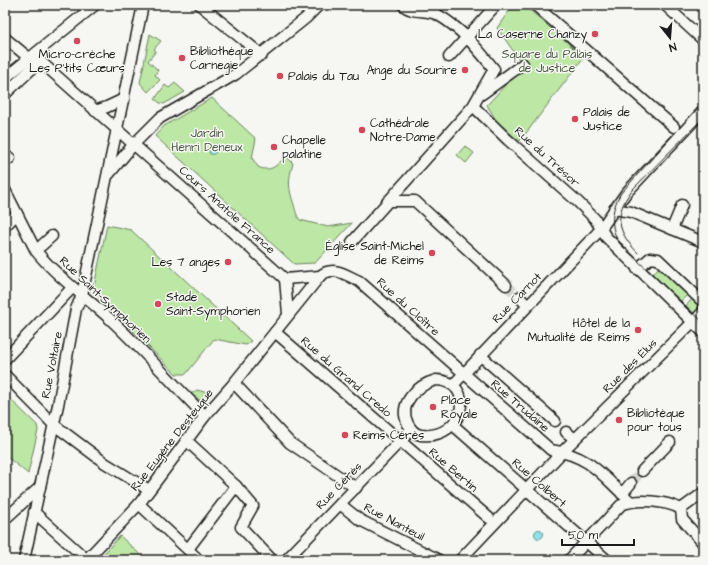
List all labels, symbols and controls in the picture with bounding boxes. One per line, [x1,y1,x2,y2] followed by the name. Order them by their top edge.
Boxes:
[650,18,690,58] north arrow
[478,26,587,44] place label: La Caserne Chanzy
[590,29,600,39] marker: La Caserne Chanzy
[72,36,82,46] marker: Micro-crèche Les P'tits Cœurs
[667,39,678,55] text: N
[190,43,254,75] place label: Bibliothèque Carnegie
[29,46,125,77] place label: Micro-crèche Les P'tits Cœurs
[502,46,592,77] park label: Square du Palais de Justice
[177,53,187,63] marker: Bibliothèque Carnegie
[367,62,458,80] place label: Ange du Sourire
[460,65,470,75] marker: Ange du Sourire
[288,68,359,85] place label: Palais du Tau
[275,71,285,81] marker: Palais du Tau
[583,104,631,135] place label: Palais de Justice
[570,114,580,124] marker: Palais de Justice
[370,115,436,146] place label: Cathédrale Notre-Dame
[510,123,584,191] street label: Rue du Trésor
[171,125,243,156] park label: Jardin Henri Deneux
[357,125,367,135] marker: Cathédrale Notre-Dame
[282,132,326,163] place label: Chapelle palatine
[269,142,279,152] marker: Chapelle palatine
[175,162,279,258] street label: Cours Anatole France
[326,238,424,269] place label: Église Saint-Michel de Reims
[427,248,437,258] marker: Église Saint-Michel de Reims
[55,253,155,348] street label: Rue Saint-Symphorien
[151,254,220,272] place label: Les 7 anges
[223,257,233,267] marker: Les 7 anges
[488,269,546,327] street label: Rue Carnot
[373,274,444,340] street label: Rue du Cloître
[166,289,260,321] place label: Stade Saint-Symphorien
[153,299,163,309] marker: Stade Saint-Symphorien
[527,315,630,346] place label: Hôtel de la Mutualité de Reims
[633,325,643,335] marker: Hôtel de la Mutualité de Reims
[37,330,67,400] street label: Rue Voltaire
[297,333,395,421] street label: Rue du Grand Credo
[599,335,661,397] street label: Rue des Élus
[487,376,553,437] street label: Rue Trudaine
[127,385,218,495] street label: Rue Eugène Desteuque
[441,392,478,424] place label: Place Royale
[428,402,438,412] marker: Place Royale
[627,405,685,436] place label: Bibliotèque pour tous
[614,415,624,425] marker: Bibliotèque pour tous
[353,427,424,444] place label: Reims Cérès
[340,430,350,440] marker: Reims Cérès
[425,444,481,496] street label: Rue Bertin
[508,454,570,512] street label: Rue Colbert
[312,458,366,514] street label: Rue Cérès
[361,499,428,545] street label: Rue Nanteuil
[562,521,634,547] scale bar
[568,527,599,544] text: 50 m

